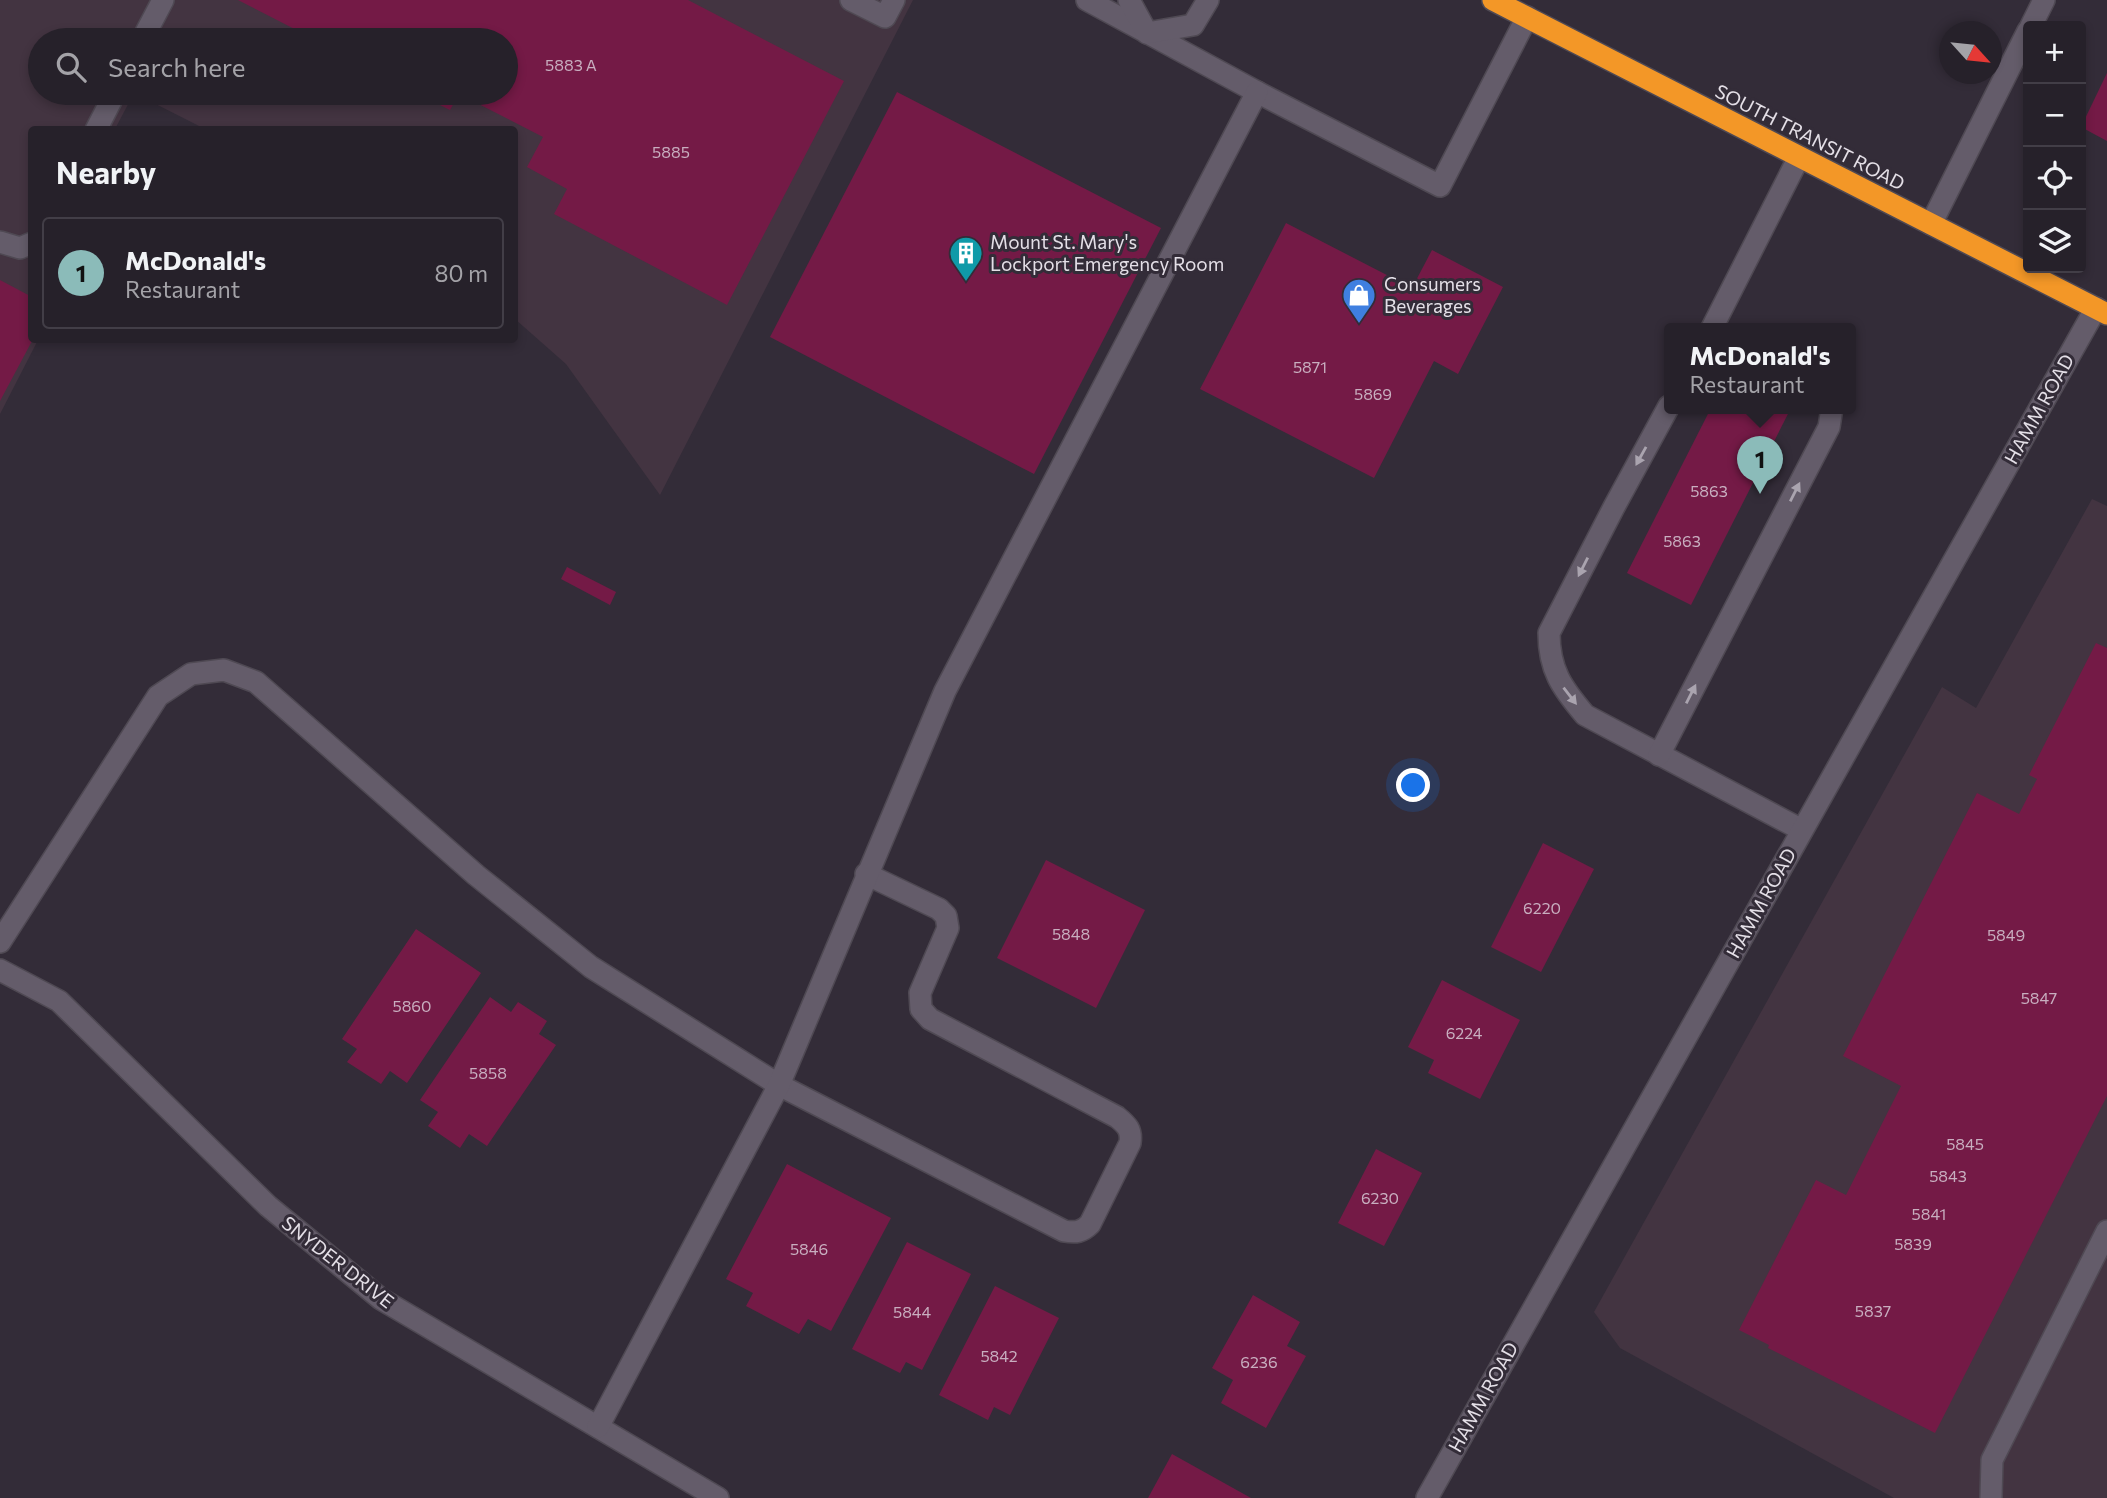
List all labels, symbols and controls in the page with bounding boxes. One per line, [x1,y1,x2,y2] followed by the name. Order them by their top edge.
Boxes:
[1939,21,2002,84] north arrow
[2023,21,2086,273] map controls
[2023,21,2086,84] button: +
[28,28,518,105] search box
[52,48,90,86] icon: search
[108,51,246,82] text: Search here
[545,55,597,74] house number: 5883 A
[1712,79,1909,194] street label: SOUTH TRANSIT ROAD
[2023,84,2086,147] button: −
[652,142,690,161] house number: 5885
[2023,147,2086,210] button: locate
[56,153,156,190] text: Nearby
[2023,210,2086,273] button: layers
[990,230,1224,275] place label: Mount St. Mary's Lockport Emergency Room
[947,234,985,283] building icon: Mount St. Mary's Lockport Emergency Room
[125,244,266,275] text: McDonald's
[76,259,86,287] text: 1
[435,259,488,287] text: 80 m
[1384,272,1481,317] place label: Consumers Beverages
[125,275,240,303] text: Restaurant
[1340,276,1378,325] shop icon: Consumers Beverages
[1664,323,1856,414] popup
[1689,339,1831,370] text: McDonald's
[1999,350,2078,468] street label: HAMM ROAD
[1293,357,1327,376] house number: 5871
[1689,370,1805,398] text: Restaurant
[1354,384,1392,403] house number: 5869
[1737,436,1783,494] pin: 1
[1635,446,1647,466] one-way arrow
[1690,481,1728,500] house number: 5863
[1789,482,1801,502] one-way arrow
[1663,531,1701,550] house number: 5863
[1577,557,1588,577] one-way arrow
[1685,684,1696,704] one-way arrow
[1562,687,1576,705] one-way arrow
[1396,768,1430,802] your location
[1721,844,1800,962] street label: HAMM ROAD
[1523,898,1561,917] house number: 6220
[1052,924,1090,943] house number: 5848
[1987,925,2025,944] house number: 5849
[2021,988,2057,1007] house number: 5847
[392,996,432,1015] house number: 5860
[1446,1023,1483,1042] house number: 6224
[469,1063,507,1082] house number: 5858
[1946,1134,1984,1153] house number: 5845
[1929,1166,1967,1185] house number: 5843
[1361,1188,1399,1207] house number: 6230
[1912,1204,1946,1223] house number: 5841
[278,1211,399,1312] street label: SNYDER DRIVE
[1894,1234,1932,1253] house number: 5839
[790,1239,828,1258] house number: 5846
[1855,1301,1891,1320] house number: 5837
[893,1302,931,1321] house number: 5844
[1443,1338,1522,1456] street label: HAMM ROAD
[980,1346,1018,1365] house number: 5842
[1240,1352,1278,1371] house number: 6236

